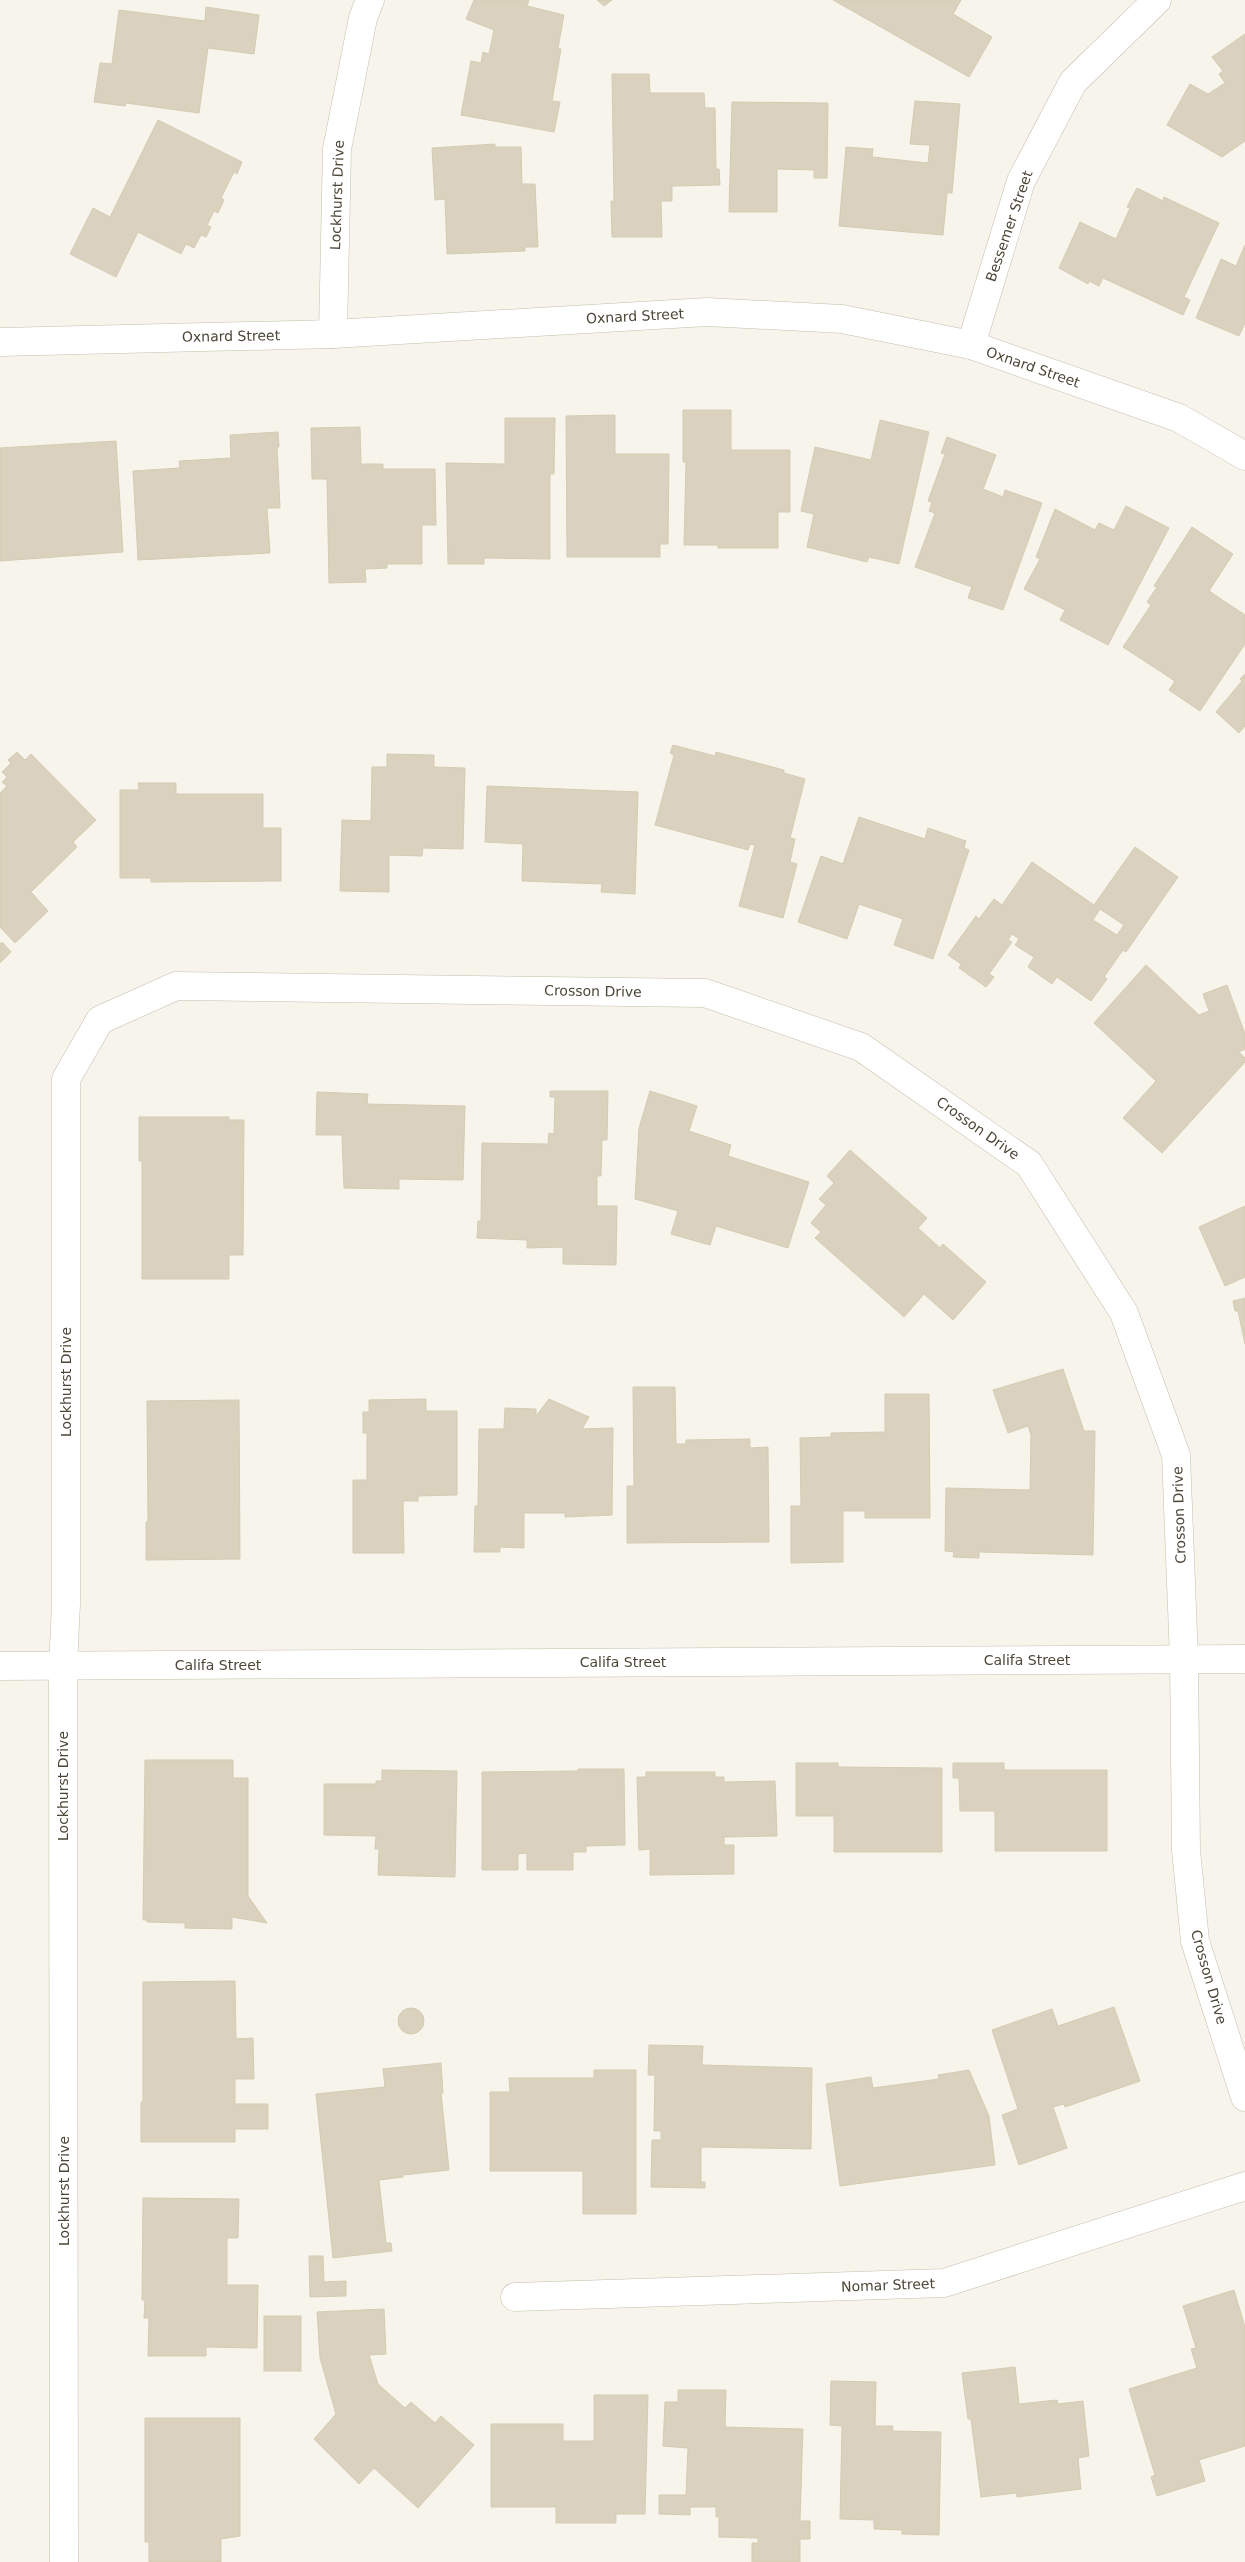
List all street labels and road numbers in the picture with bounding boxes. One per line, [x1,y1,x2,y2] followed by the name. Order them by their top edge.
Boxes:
[327,140,347,250] street label: Lockhurst Drive
[982,168,1036,284] street label: Bessemer Street
[586,305,685,327] street label: Oxnard Street
[182,327,281,345] street label: Oxnard Street
[984,343,1082,391] street label: Oxnard Street
[544,982,642,1000] street label: Crosson Drive
[933,1093,1023,1163] street label: Crosson Drive
[58,1327,74,1437] street label: Lockhurst Drive
[1169,1466,1189,1564] street label: Crosson Drive
[984,1652,1071,1668] street label: Califa Street
[580,1654,667,1670] street label: Califa Street
[175,1657,262,1673] street label: Califa Street
[55,1731,71,1841] street label: Lockhurst Drive
[1188,1928,1230,2026] street label: Crosson Drive
[56,2136,72,2246] street label: Lockhurst Drive
[841,2275,936,2295] street label: Nomar Street

